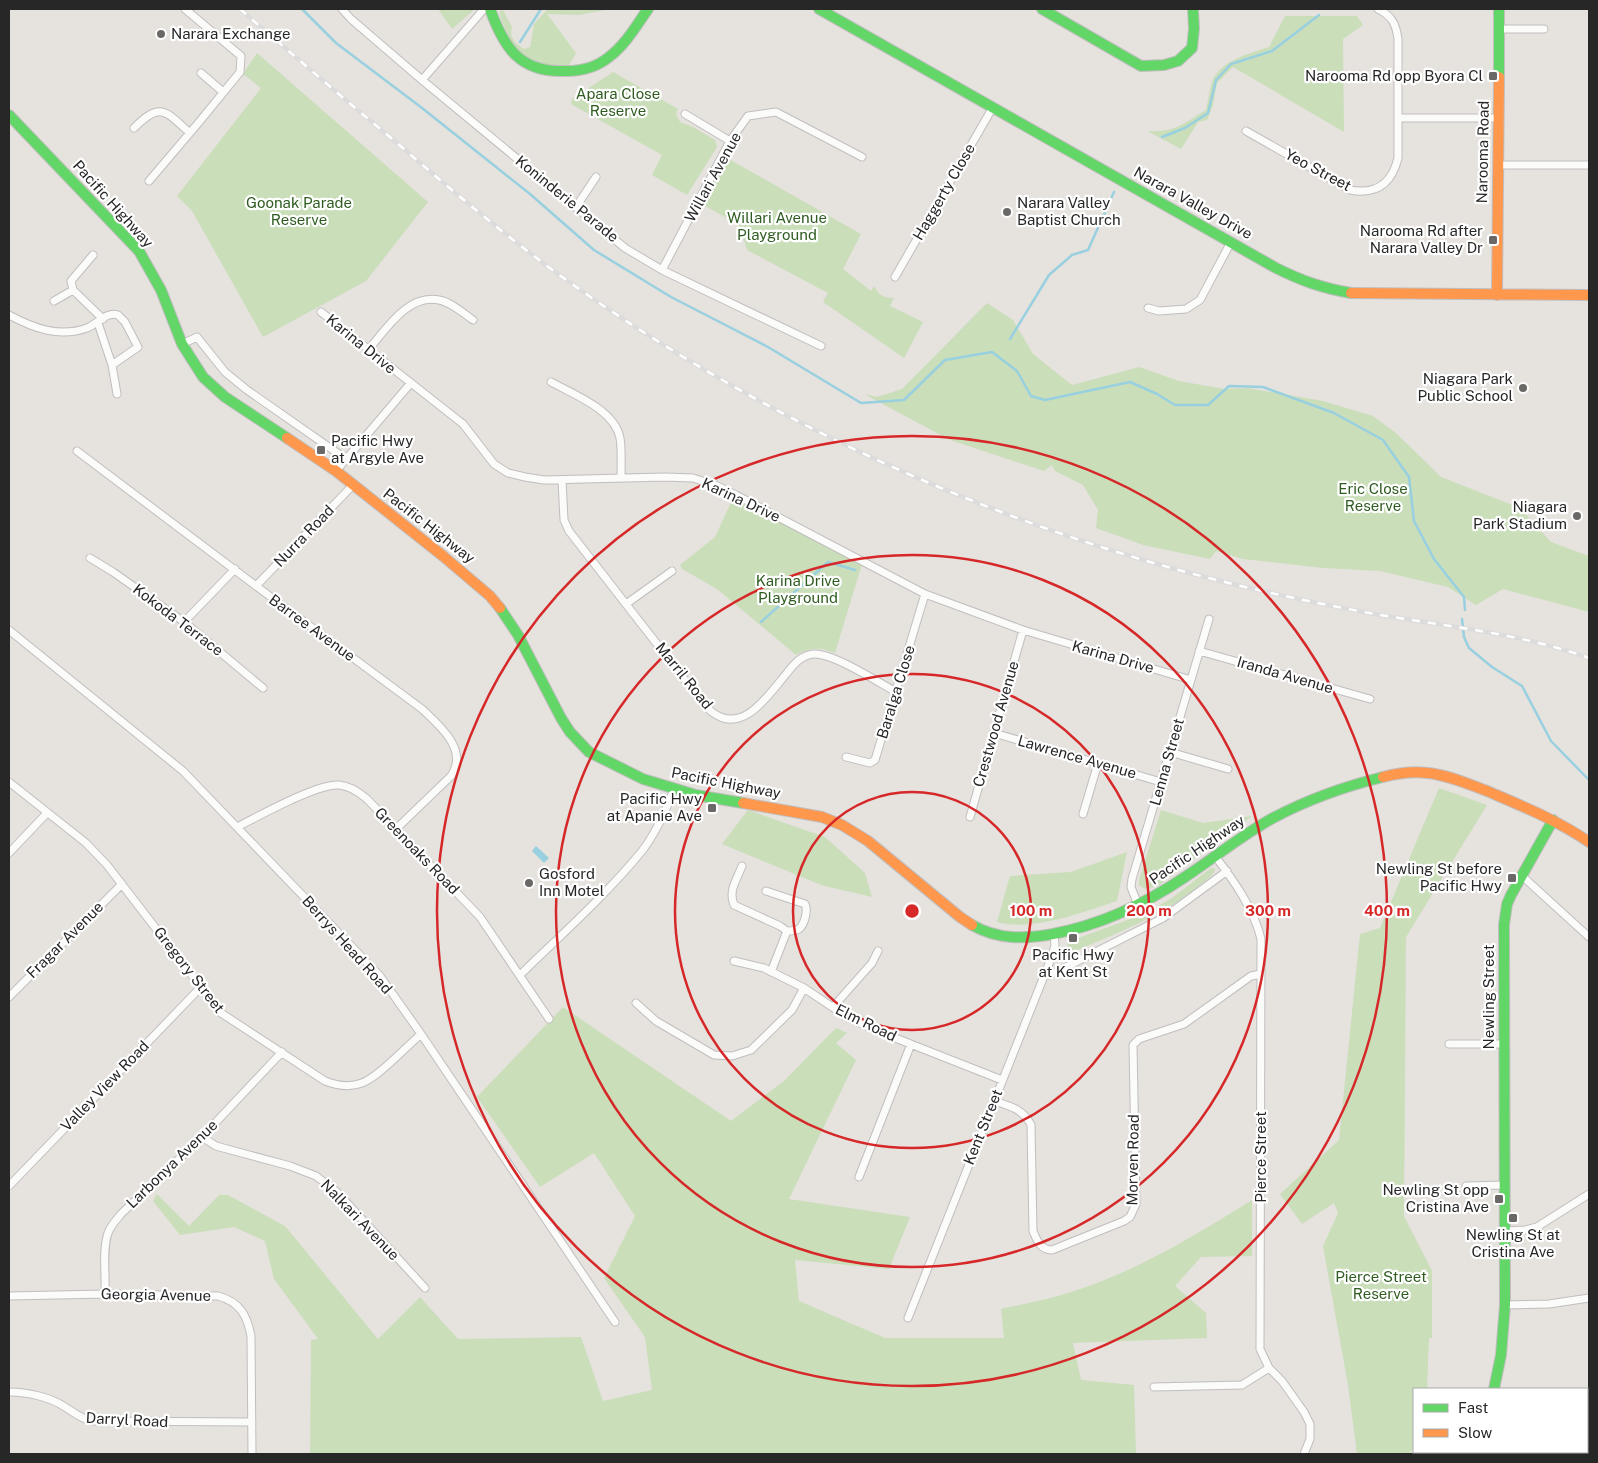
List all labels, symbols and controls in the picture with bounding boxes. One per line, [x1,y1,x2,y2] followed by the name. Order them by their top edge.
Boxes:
[171,25,291,42] place label: Narara Exchange
[155,28,167,40] marker: Narara Exchange
[1305,67,1483,84] place label: Narooma Rd opp Byora Cl
[1487,70,1499,82] marker: Narooma Rd opp Byora Cl
[576,85,660,119] park label: Apara Close Reserve
[1473,101,1492,203] street label: Narooma Road
[681,129,744,225] street label: Willari Avenue
[909,140,978,243] street label: Haggerty Close
[1282,145,1354,194] street label: Yeo Street
[512,152,622,245] street label: Koninderie Parade
[70,157,157,251] street label: Pacific Highway
[1131,163,1255,242] street label: Narara Valley Drive
[246,194,352,228] park label: Goonak Parade Reserve
[1017,194,1121,228] place label: Narara Valley Baptist Church
[1001,206,1013,218] marker: Narara Valley Baptist Church
[727,209,827,243] park label: Willari Avenue Playground
[1360,222,1483,256] place label: Narooma Rd after Narara Valley Dr
[1487,234,1499,246] marker: Narooma Rd after Narara Valley Dr
[323,310,400,377] street label: Karina Drive
[1418,370,1513,404] place label: Niagara Park Public School
[1517,382,1529,394] marker: Niagara Park Public School
[331,432,424,466] place label: Pacific Hwy at Argyle Ave
[315,444,327,456] marker: Pacific Hwy at Argyle Ave
[699,474,783,525] street label: Karina Drive
[1338,480,1408,514] park label: Eric Close Reserve
[380,485,478,567] street label: Pacific Highway
[1473,498,1567,532] place label: Niagara Park Stadium
[270,501,337,570] street label: Nurra Road
[1571,510,1583,522] marker: Niagara Park Stadium
[756,572,840,606] park label: Karina Drive Playground
[130,580,227,659] street label: Kokoda Terrace
[266,591,359,664] street label: Barree Avenue
[1070,637,1156,676] street label: Karina Drive
[652,639,716,712] street label: Marril Road
[873,643,918,741] street label: Baralga Close
[1235,653,1335,696] street label: Iranda Avenue
[969,659,1022,789] street label: Crestwood Avenue
[1146,716,1187,807] street label: Lenna Street
[1016,731,1138,782] street label: Lawrence Avenue
[670,764,782,801] street label: Pacific Highway
[607,790,702,824] place label: Pacific Hwy at Apanie Ave
[706,802,718,814] marker: Pacific Hwy at Apanie Ave
[372,804,463,898] street label: Greenoaks Road
[1146,811,1248,888] street label: Pacific Highway
[1376,860,1502,894] place label: Newling St before Pacific Hwy
[539,865,604,899] place label: Gosford Inn Motel
[1506,872,1518,884] marker: Newling St before Pacific Hwy
[523,877,535,889] marker: Gosford Inn Motel
[299,892,396,997] street label: Berrys Head Road
[23,898,106,981] street label: Fragar Avenue
[903,902,921,920] centre of rings
[1010,902,1052,919] text: 100 m
[1126,902,1172,919] text: 200 m
[1245,902,1291,919] text: 300 m
[1364,902,1410,919] text: 400 m
[151,923,228,1016] street label: Gregory Street
[1067,932,1079,944] marker: Pacific Hwy at Kent St
[1480,944,1497,1050] street label: Newling Street
[1032,946,1114,980] place label: Pacific Hwy at Kent St
[833,1001,899,1045] street label: Elm Road
[57,1037,152,1134] street label: Valley View Road
[960,1086,1005,1167] street label: Kent Street
[1252,1111,1269,1203] street label: Pierce Street
[1123,1114,1142,1206] street label: Morven Road
[123,1116,221,1211] street label: Larbonya Avenue
[318,1176,403,1263] street label: Nalkari Avenue
[1382,1181,1489,1215] place label: Newling St opp Cristina Ave
[1493,1193,1505,1205] marker: Newling St opp Cristina Ave
[1507,1212,1519,1224] marker: Newling St at Cristina Ave
[1466,1226,1560,1260] place label: Newling St at Cristina Ave
[1335,1268,1427,1302] park label: Pierce Street Reserve
[101,1285,211,1304] street label: Georgia Avenue
[1413,1388,1588,1453] legend
[1458,1399,1488,1416] text: Fast
[85,1409,169,1430] street label: Darryl Road
[1458,1424,1493,1441] text: Slow

